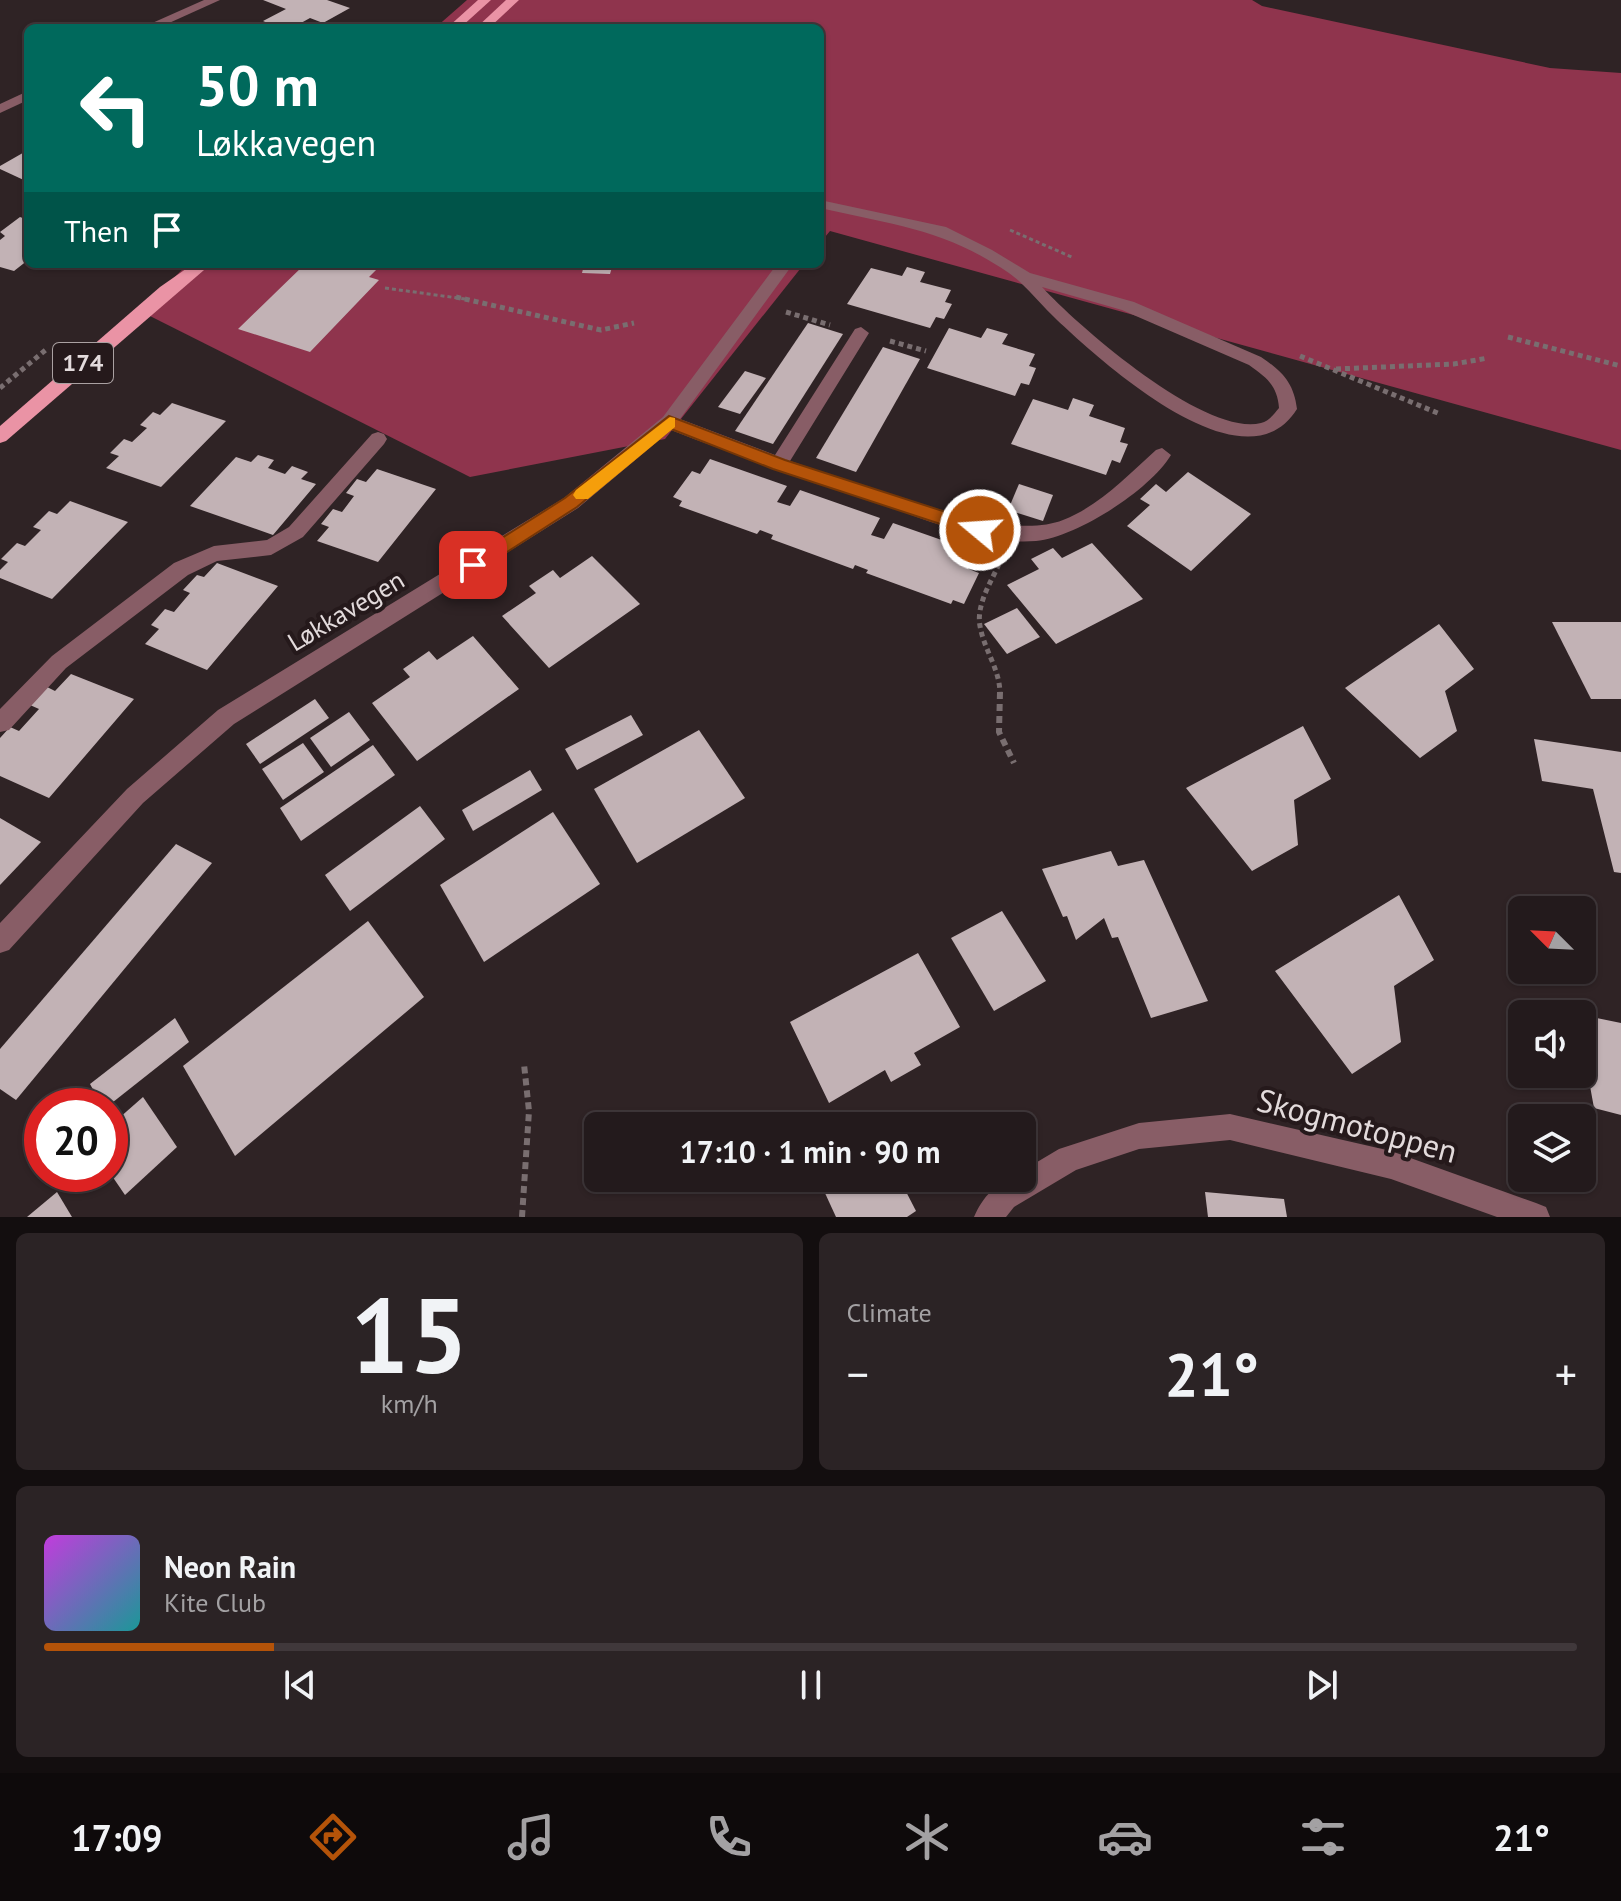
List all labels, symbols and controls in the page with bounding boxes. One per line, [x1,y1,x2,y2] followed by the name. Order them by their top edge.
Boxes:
[196,49,319,121] text: 50 m
[64,56,168,160] icon: left
[196,119,376,166] text: Løkkavegen
[145,208,189,252] icon: arrive
[64,211,129,250] text: Then
[53,343,113,383] road number: 174
[938,488,1022,572] position arrow
[439,531,507,599] pin
[451,543,495,587] icon: arrive
[281,563,410,658] street label: Løkkavegen
[1508,896,1596,984] north arrow
[1508,896,1596,1192] map controls
[1508,1000,1596,1088] button: sound
[1253,1078,1462,1172] street label: Skogmotoppen
[24,1088,128,1192] speed limit sign: 20
[1508,1104,1596,1192] button: layers
[680,1132,940,1171] text: 17:10 · 1 min · 90 m
[350,1267,468,1402] text: 15
[847,1296,932,1329] text: Climate
[1165,1335,1259,1413] text: 21°
[847,1345,869,1402] text: −
[1555,1345,1577,1402] text: +
[381,1387,438,1420] text: km/h
[164,1547,296,1586] text: Neon Rain
[164,1586,266,1619] text: Kite Club
[278,1663,322,1707] icon: previous
[789,1663,833,1707] icon: pause
[1300,1663,1344,1707] icon: next
[305,1809,361,1865] icon: directions
[503,1809,559,1865] icon: music
[701,1809,757,1865] icon: phone
[899,1809,955,1865] icon: climate
[1097,1809,1153,1865] icon: car
[1295,1809,1351,1865] icon: filters
[71,1814,162,1861] text: 17:09
[1493,1814,1550,1861] text: 21°

